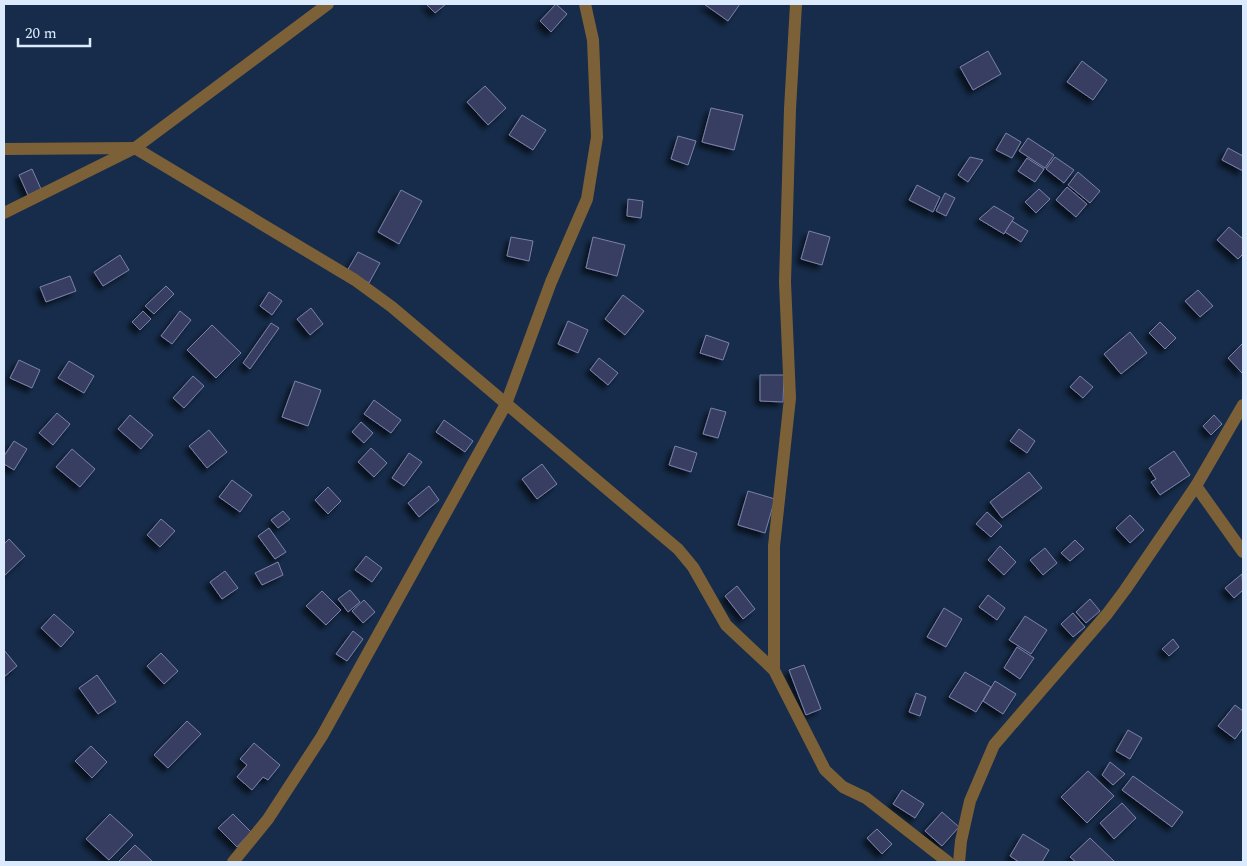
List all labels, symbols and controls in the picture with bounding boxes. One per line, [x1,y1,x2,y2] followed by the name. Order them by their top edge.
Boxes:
[18,15,90,47] scale bar
[25,22,57,45] text: 20 m

